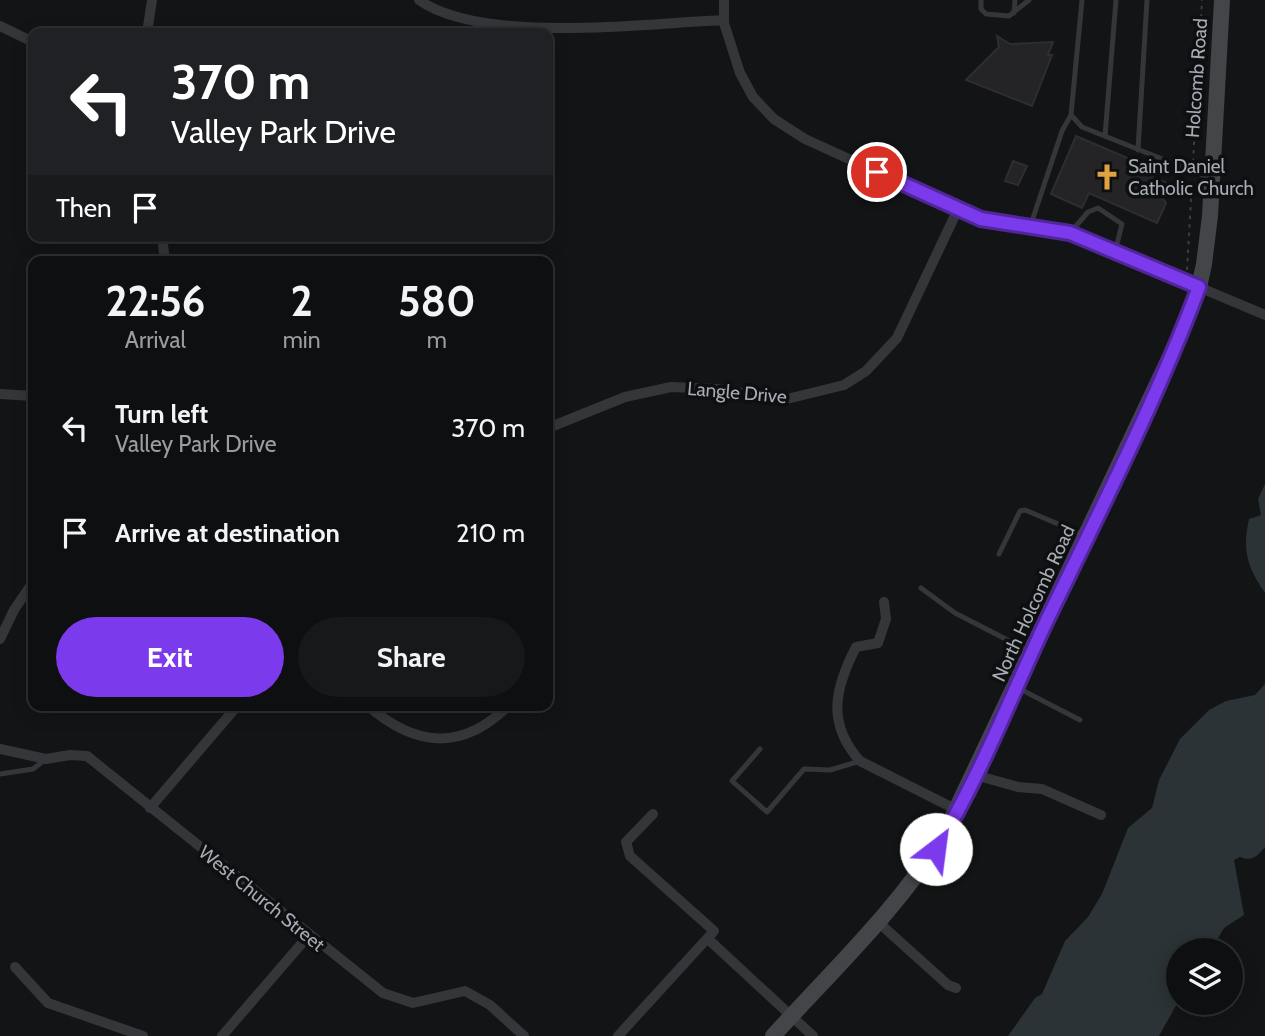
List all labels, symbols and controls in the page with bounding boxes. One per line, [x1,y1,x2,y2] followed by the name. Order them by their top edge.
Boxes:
[1181,18,1212,139] street label: Holcomb Road
[171,52,310,111] text: 370 m
[56,56,147,147] icon: left
[171,112,396,151] text: Valley Park Drive
[847,142,907,202] pin
[858,153,896,191] icon: arrive
[1128,155,1254,200] place label: Saint Daniel Catholic Church
[1092,162,1122,192] church icon: Saint Daniel Catholic Church
[126,189,164,227] icon: arrive
[56,192,112,224] text: Then
[105,275,205,327] text: 22:56
[291,275,313,327] text: 2
[398,275,476,327] text: 580
[125,326,186,354] text: Arrival
[283,326,321,354] text: min
[427,326,447,354] text: m
[686,377,788,408] street label: Langle Drive
[115,398,208,430] text: Turn left
[56,409,94,447] icon: left
[451,412,525,444] text: 370 m
[115,430,277,458] text: Valley Park Drive
[56,514,94,552] icon: arrive
[115,517,340,549] text: Arrive at destination
[456,517,525,549] text: 210 m
[987,521,1080,685] street label: North Holcomb Road
[56,617,284,697] button: Exit
[298,617,525,697] button: Share
[899,812,973,886] position arrow
[194,841,330,957] street label: West Church Street
[1166,938,1243,1015] map controls
[1166,938,1243,1015] button: layers

